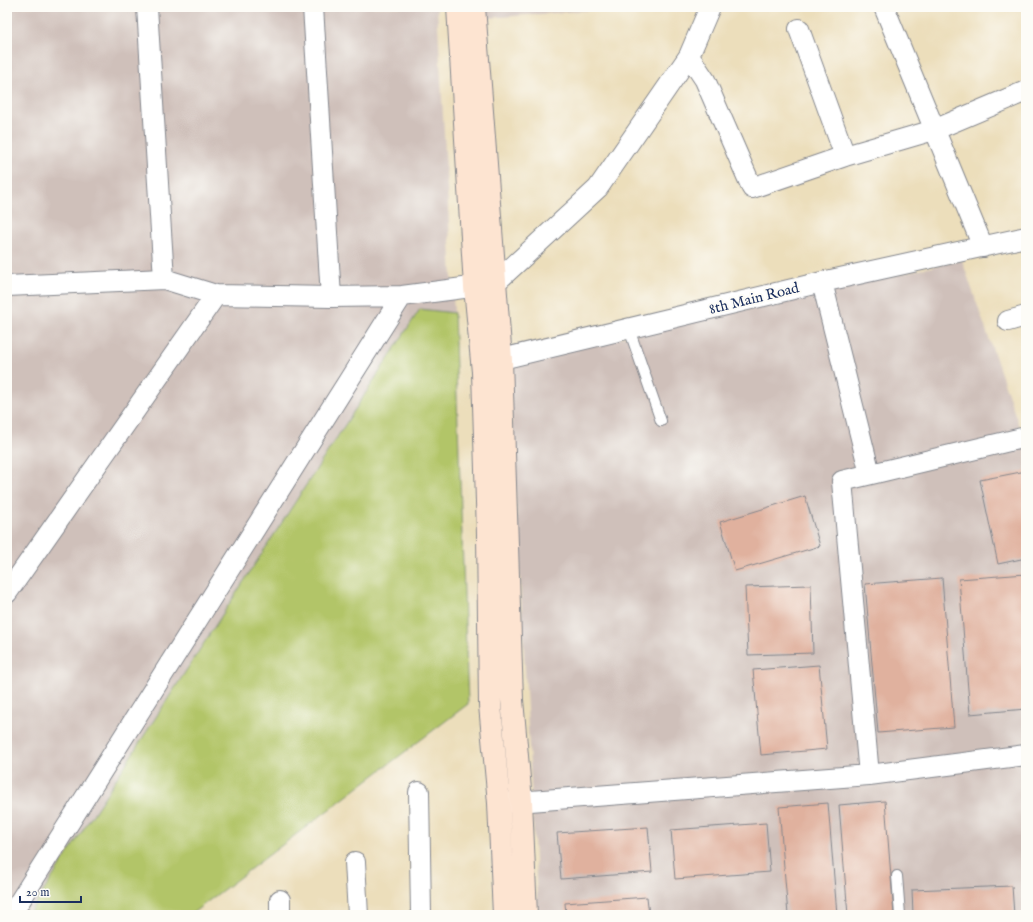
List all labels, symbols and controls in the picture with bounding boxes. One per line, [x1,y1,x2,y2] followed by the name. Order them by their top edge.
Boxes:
[707,278,802,319] street label: 8th Main Road
[20,878,81,904] scale bar
[26,885,49,900] text: 20 m

